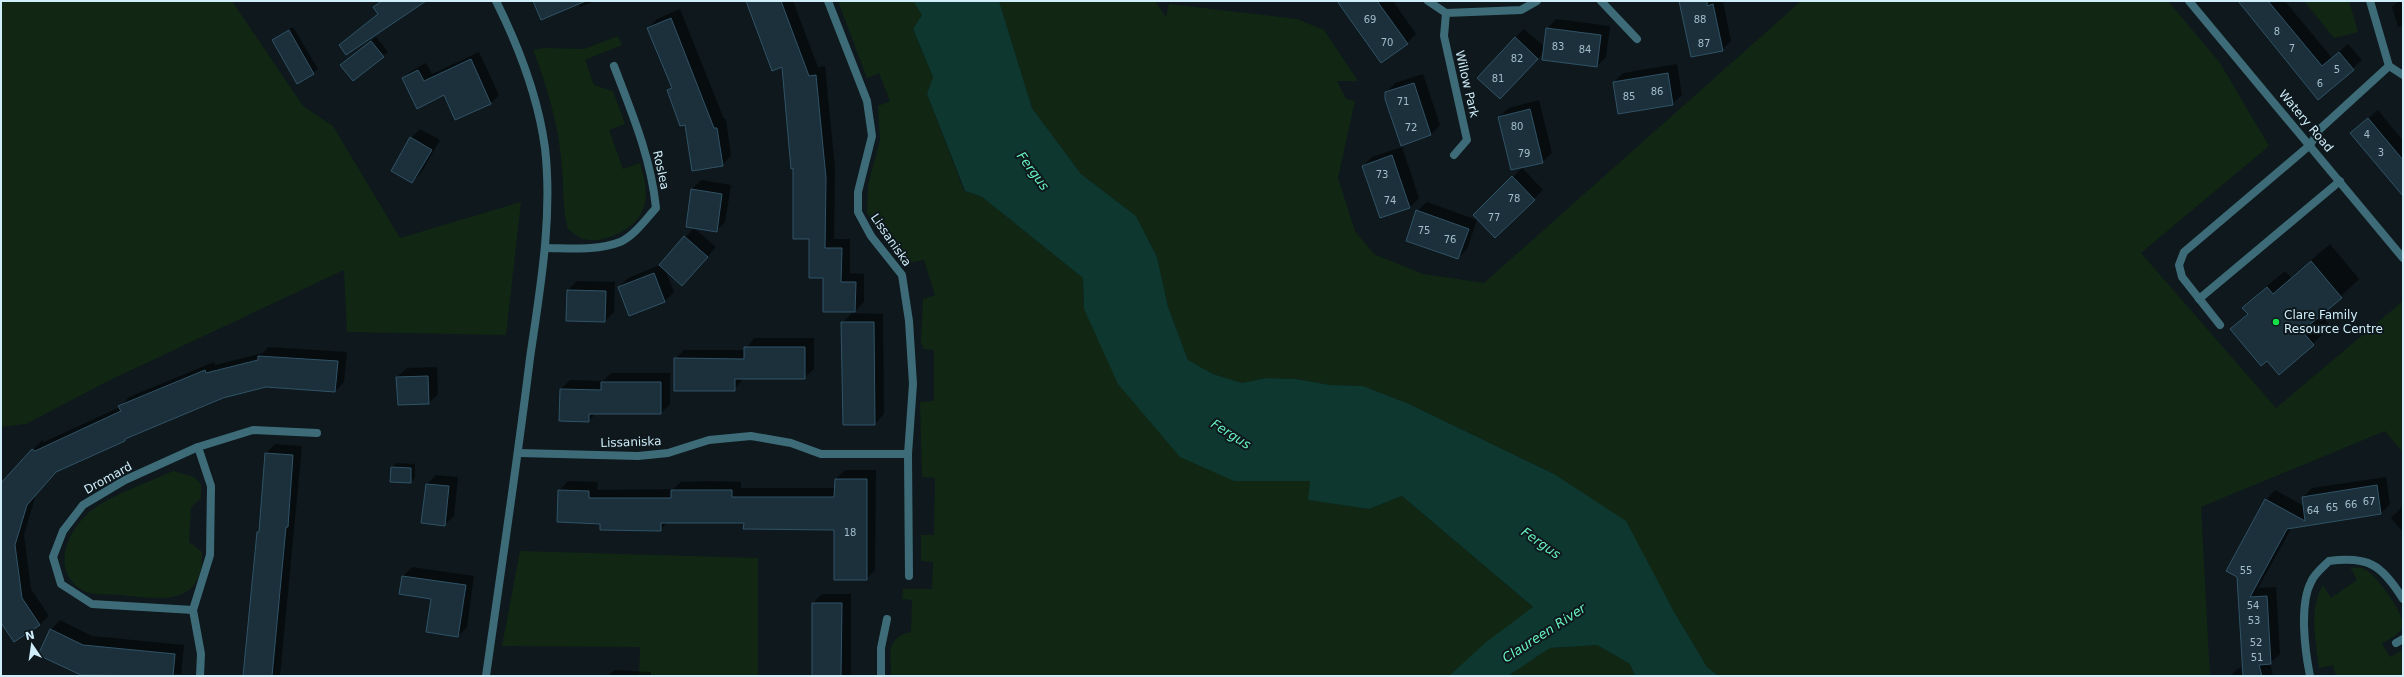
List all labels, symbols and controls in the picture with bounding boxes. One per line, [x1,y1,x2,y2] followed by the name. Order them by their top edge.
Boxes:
[1364,14,1376,25] house number: 69
[1694,14,1706,25] house number: 88
[2274,26,2280,37] house number: 8
[1381,37,1393,48] house number: 70
[1698,38,1710,49] house number: 87
[1552,41,1564,52] house number: 83
[2289,43,2295,54] house number: 7
[1579,44,1591,55] house number: 84
[1452,49,1482,119] street label: Willow Park
[1511,53,1523,64] house number: 82
[2334,64,2340,75] house number: 5
[1492,73,1504,84] house number: 81
[2317,78,2323,89] house number: 6
[1651,86,1663,97] house number: 86
[2276,87,2336,155] street label: Watery Road
[1623,91,1635,102] house number: 85
[1397,96,1409,107] house number: 71
[1511,121,1523,132] house number: 80
[1405,122,1417,133] house number: 72
[2364,129,2370,140] house number: 4
[2378,147,2384,158] house number: 3
[1518,148,1530,159] house number: 79
[650,149,672,191] street label: Roslea
[1014,149,1052,193] water label: Fergus
[1376,169,1388,180] house number: 73
[1508,193,1520,204] house number: 78
[1384,195,1396,206] house number: 74
[868,211,914,269] street label: Lissaniska
[1488,212,1500,223] house number: 77
[1418,225,1430,236] house number: 75
[1444,234,1456,245] house number: 76
[2284,308,2383,336] place label: Clare Family Resource Centre
[2271,317,2281,327] marker: Clare Family Resource Centre
[1208,416,1254,452] water label: Fergus
[600,434,662,450] street label: Lissaniska
[82,459,134,497] street label: Dromard
[2363,496,2375,507] house number: 67
[2345,499,2357,510] house number: 66
[2326,502,2338,513] house number: 65
[2307,505,2319,516] house number: 64
[1519,524,1564,562] water label: Fergus
[844,527,856,538] house number: 18
[2240,565,2252,576] house number: 55
[1500,600,1590,666] water label: Claureen River
[2247,600,2259,611] house number: 54
[2248,615,2260,626] house number: 53
[12,625,52,665] north arrow
[24,628,36,643] text: N
[2250,637,2262,648] house number: 52
[2251,652,2263,663] house number: 51

